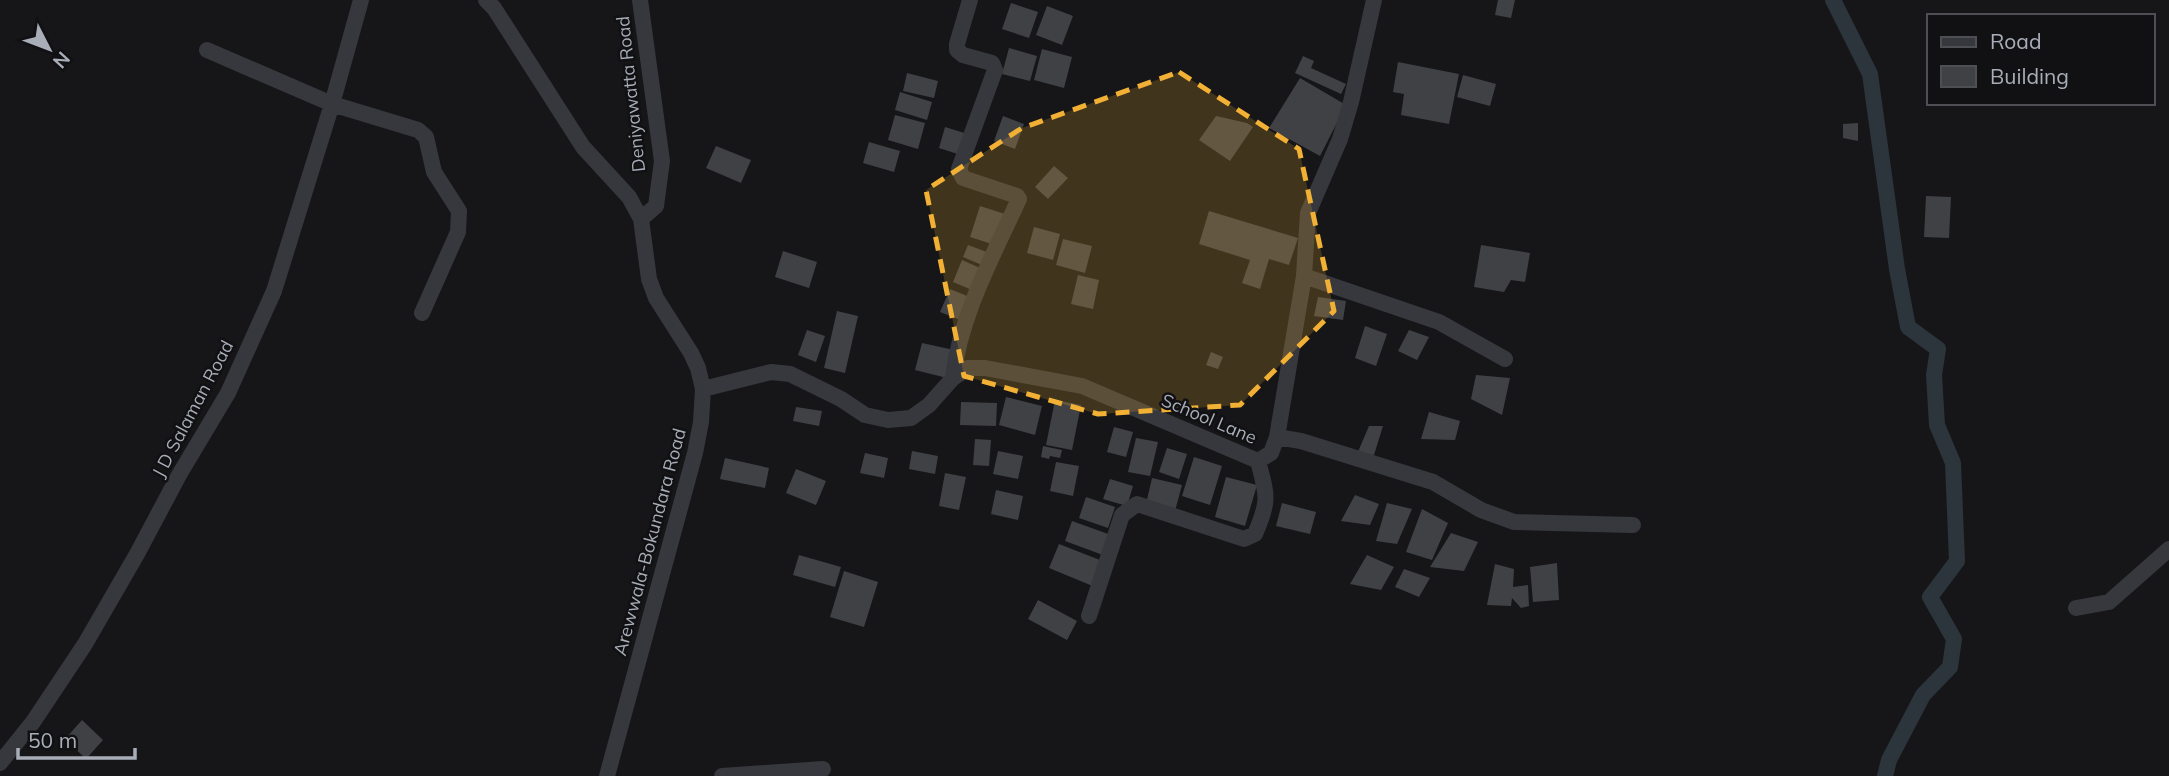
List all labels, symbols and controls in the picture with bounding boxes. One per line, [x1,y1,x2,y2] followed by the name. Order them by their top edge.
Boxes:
[14,14,84,84] north arrow
[1927,14,2155,105] legend
[611,15,650,173] street label: Deniyawatta Road
[1990,28,2041,54] text: Road
[48,47,75,74] text: N
[1990,63,2069,89] text: Building
[147,336,238,481] street label: J D Salaman Road
[1158,388,1260,449] street label: School Lane
[608,426,691,658] street label: Arewwala-Bokundara Road
[18,716,135,760] scale bar
[28,727,77,753] text: 50 m

